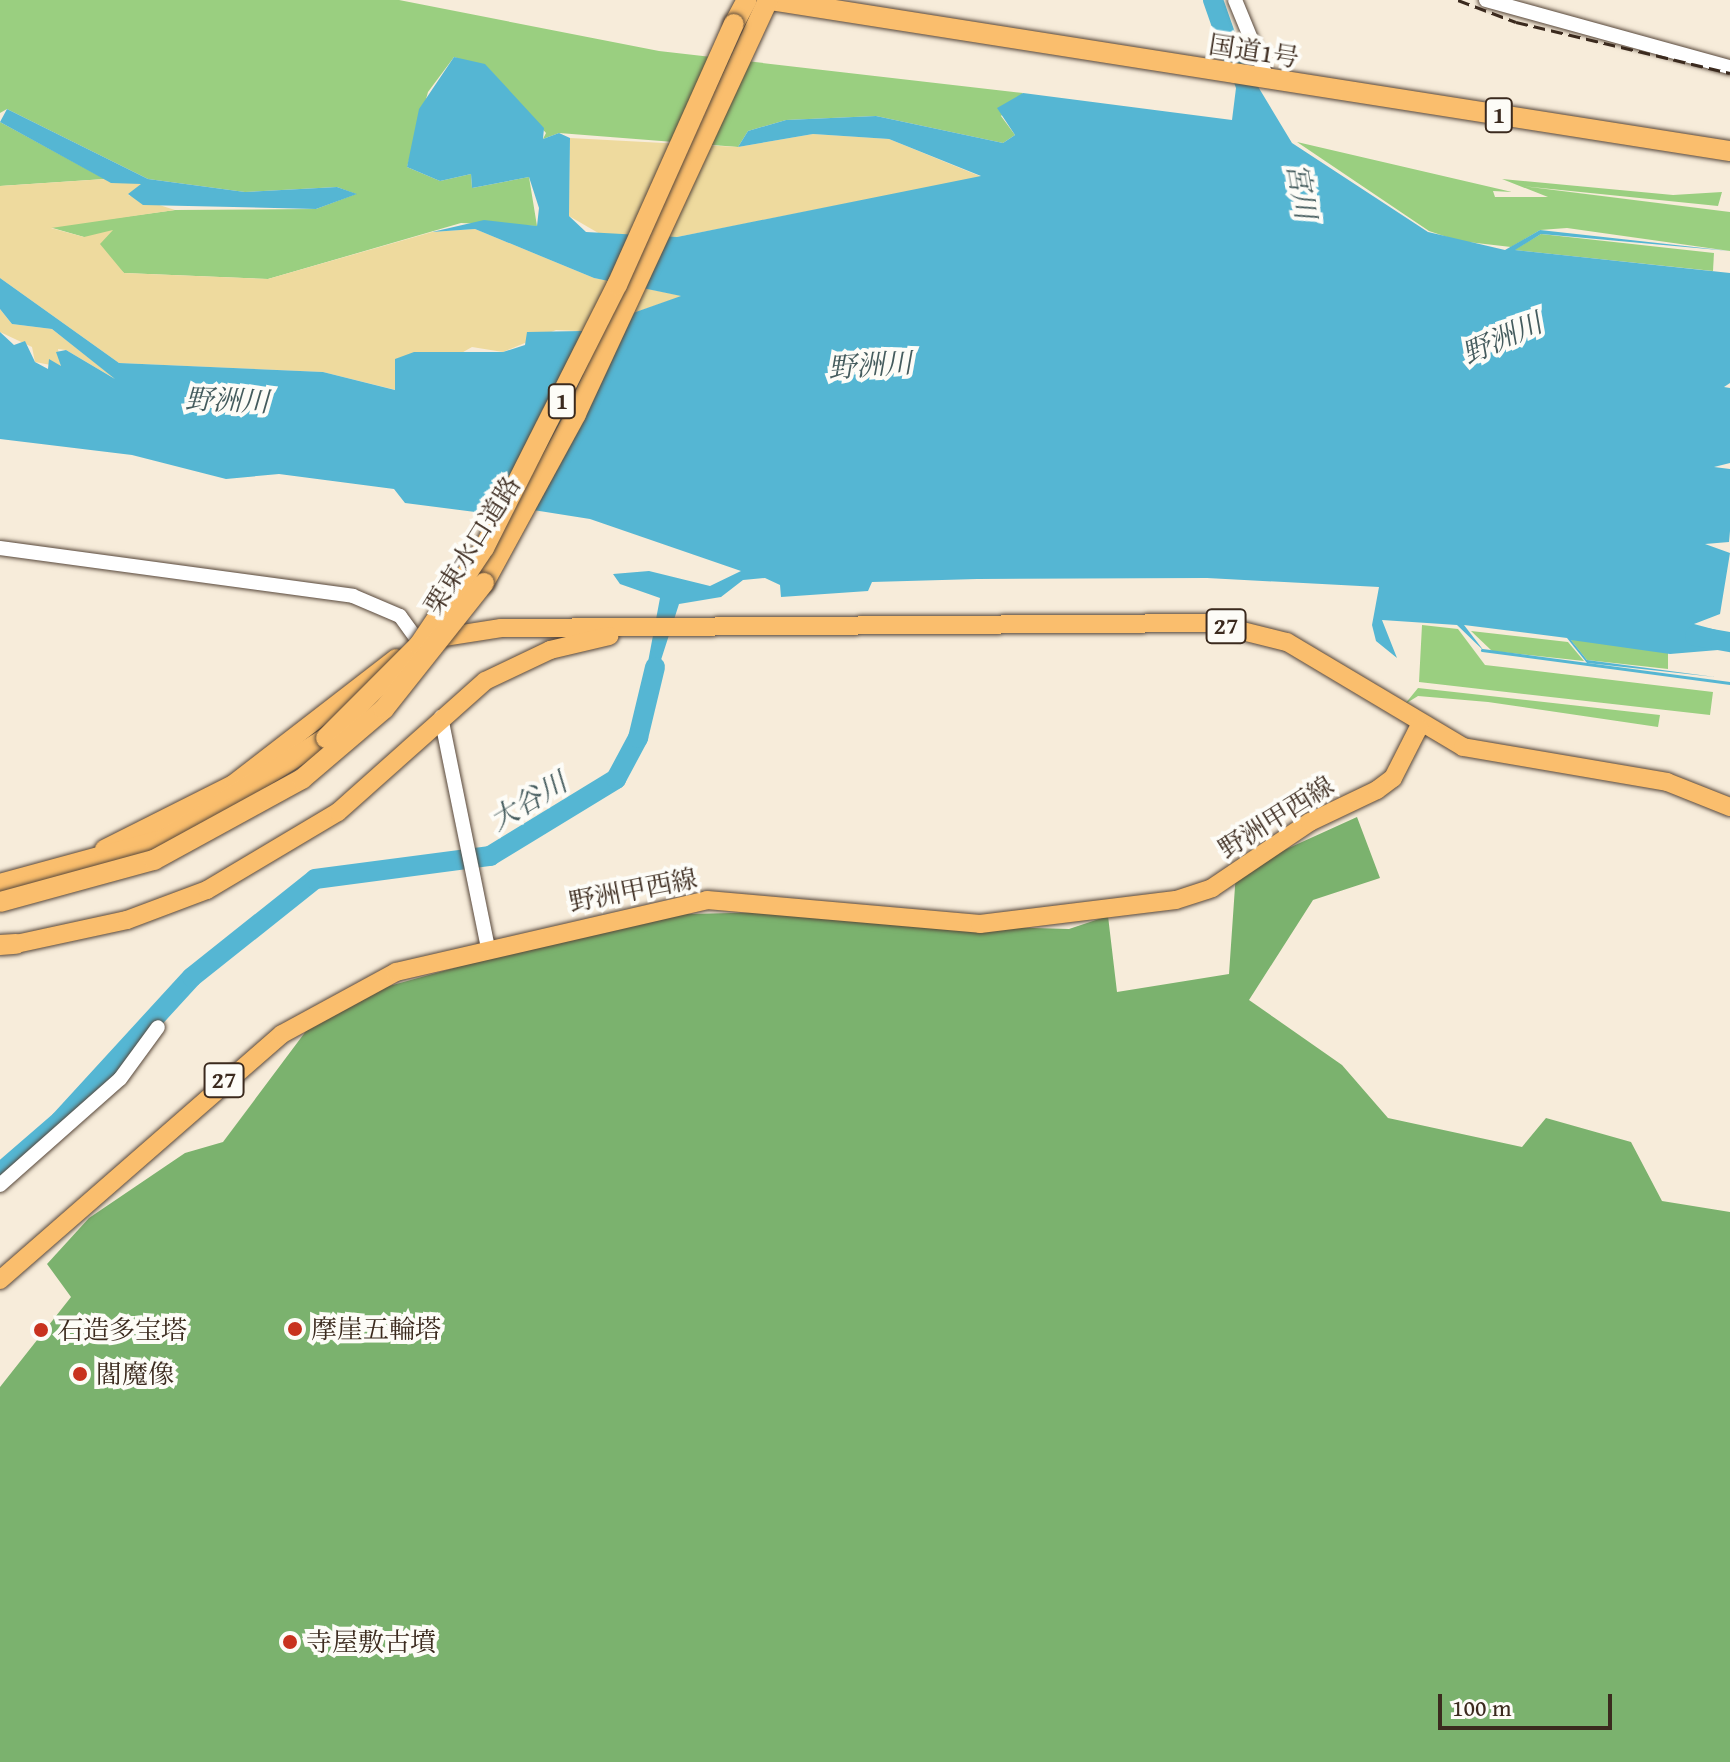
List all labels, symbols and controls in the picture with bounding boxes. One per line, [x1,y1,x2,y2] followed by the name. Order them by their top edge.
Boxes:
[1207,29,1301,73] street label: 国道1号
[1483,95,1515,135] road number: 1
[1281,161,1323,221] water label: 宮川
[1457,306,1547,370] water label: 野洲川
[827,345,913,385] water label: 野洲川
[546,381,578,421] road number: 1
[184,382,270,418] water label: 野洲川
[417,471,527,619] street label: 栗東水口道路
[1204,606,1248,646] road number: 27
[483,765,573,837] water label: 大谷川
[1213,769,1339,865] street label: 野洲甲西線
[566,862,700,918] street label: 野洲甲西線
[202,1060,246,1100] road number: 27
[311,1313,441,1345] place label: 摩崖五輪塔
[57,1314,187,1346] place label: 石造多宝塔
[286,1320,304,1338] marker: 摩崖五輪塔
[32,1321,50,1339] marker: 石造多宝塔
[96,1358,174,1390] place label: 閻魔像
[71,1365,89,1383] marker: 閻魔像
[306,1626,436,1658] place label: 寺屋敷古墳
[281,1633,299,1651] marker: 寺屋敷古墳
[1442,1678,1616,1728] scale bar
[1452,1690,1512,1725] text: 100 m

